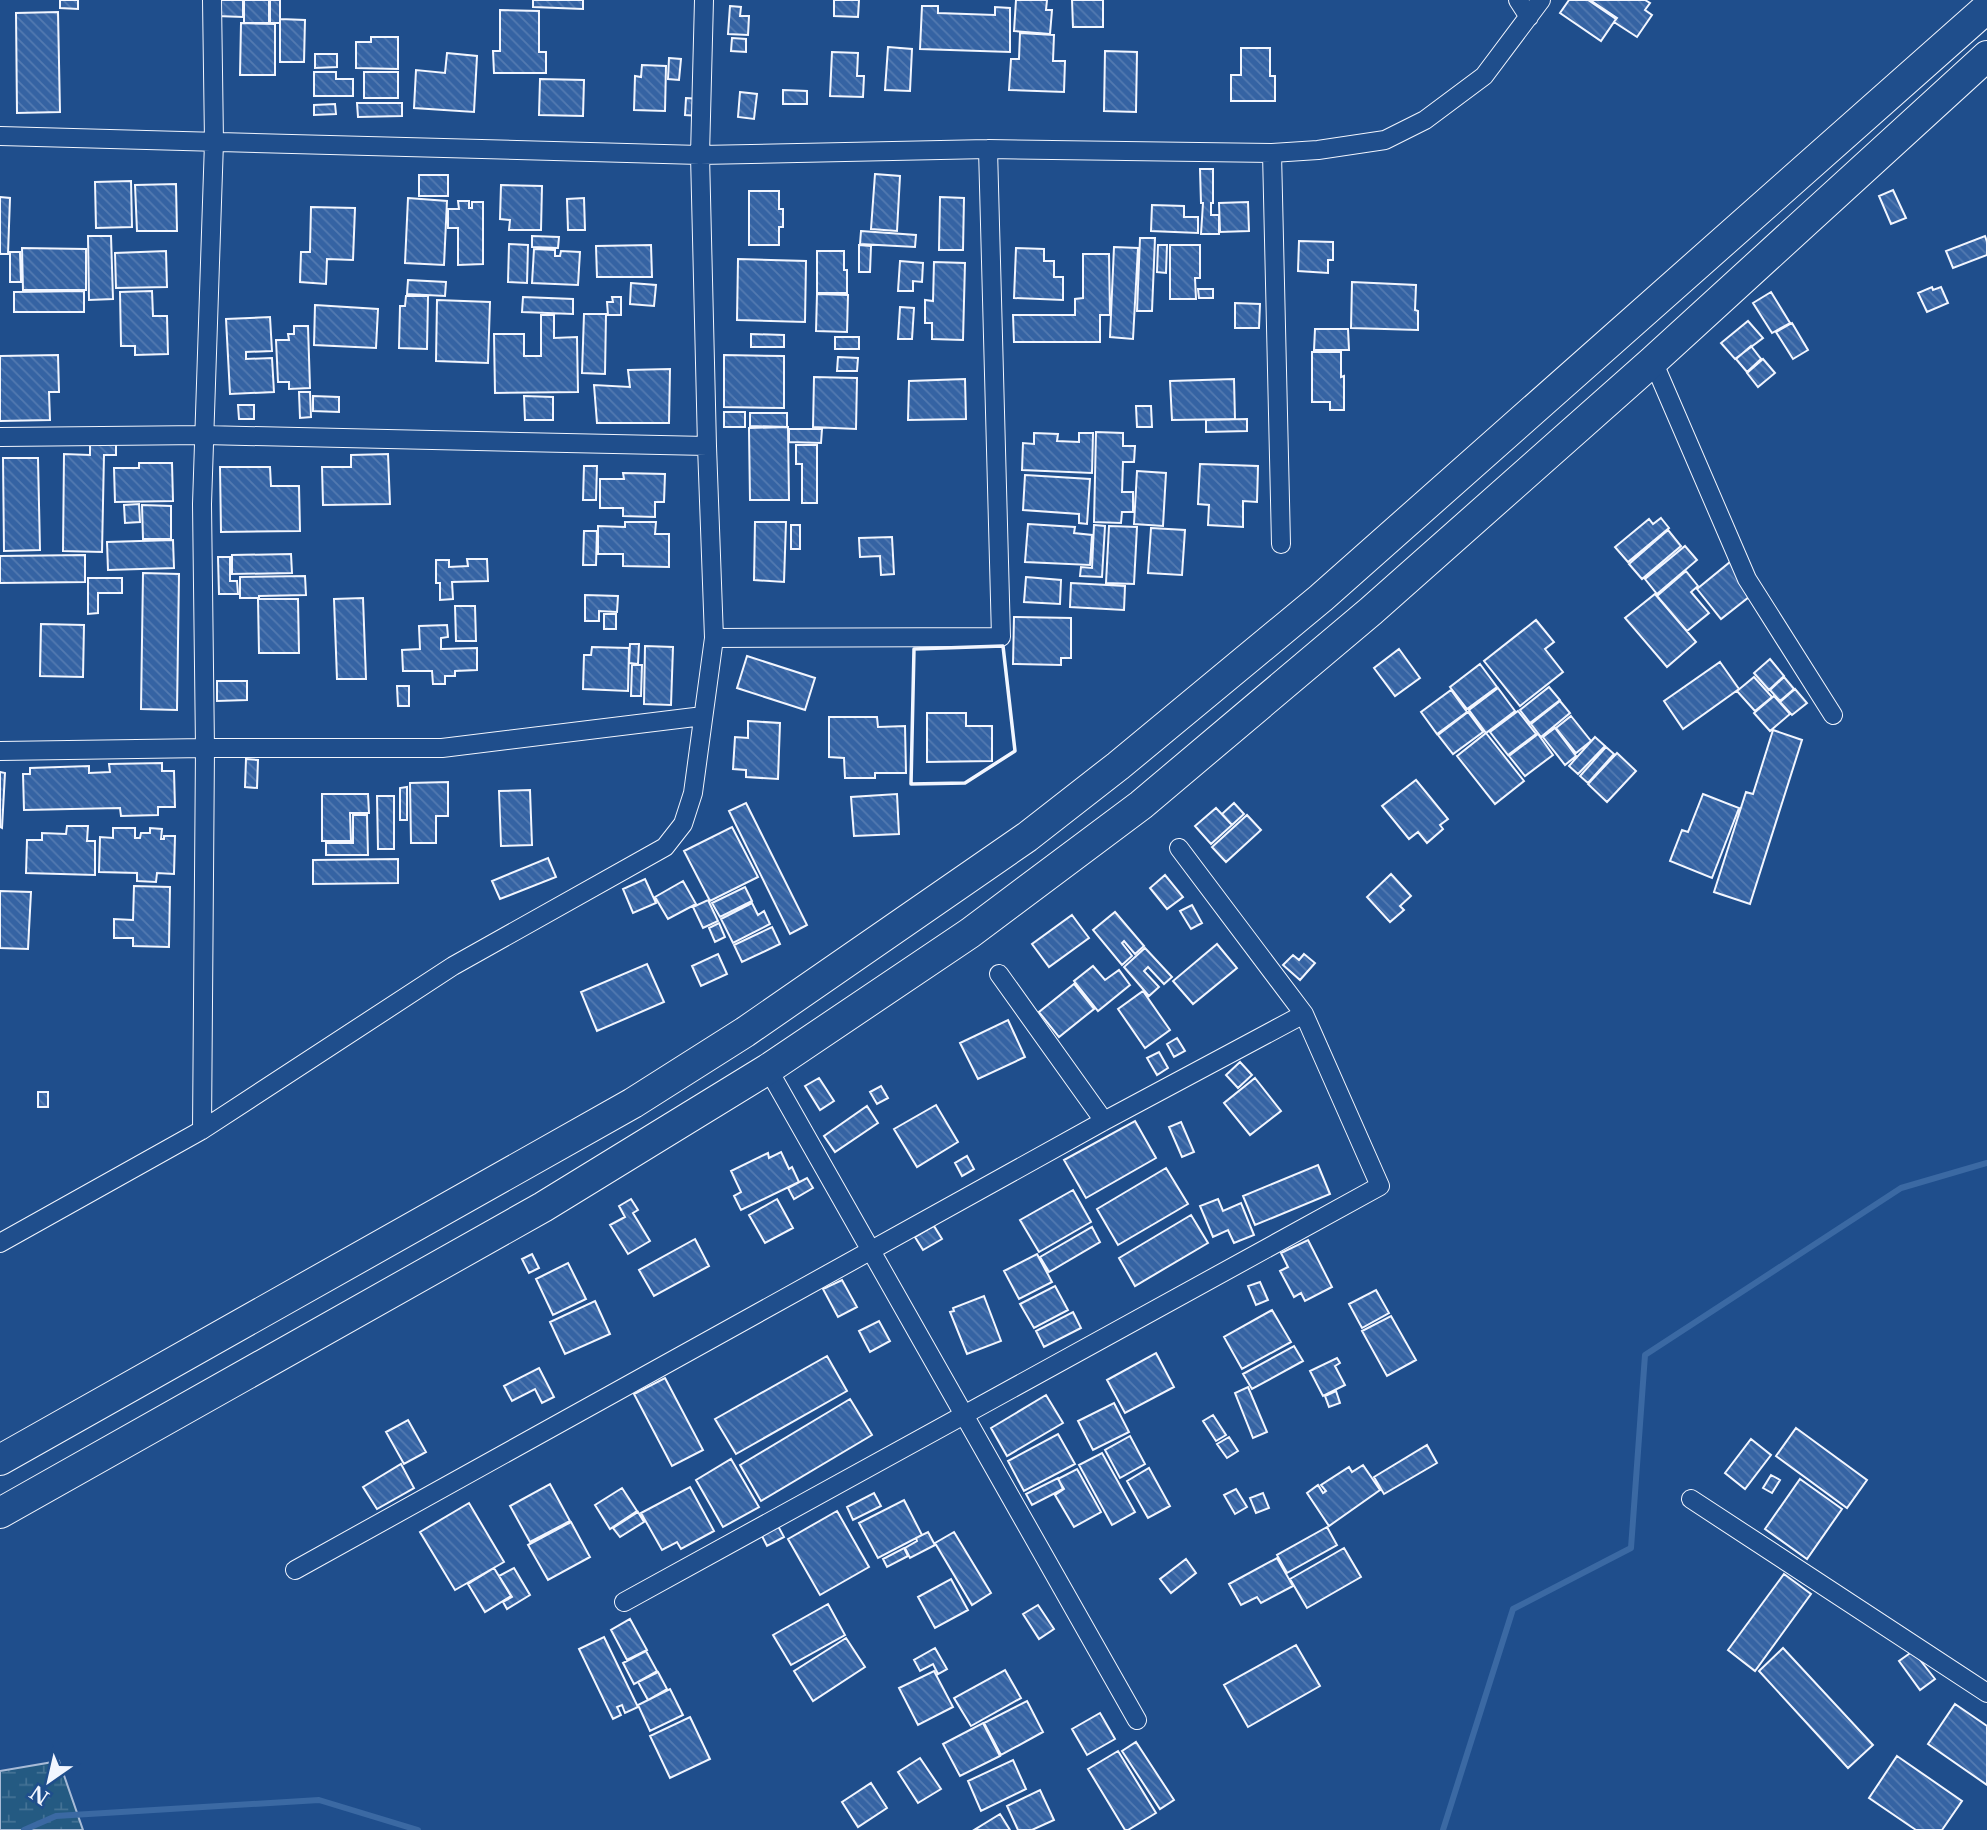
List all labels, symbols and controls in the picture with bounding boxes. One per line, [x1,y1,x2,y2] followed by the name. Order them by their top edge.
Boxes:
[14,1746,84,1816] north arrow
[26,1780,54,1809] text: N

